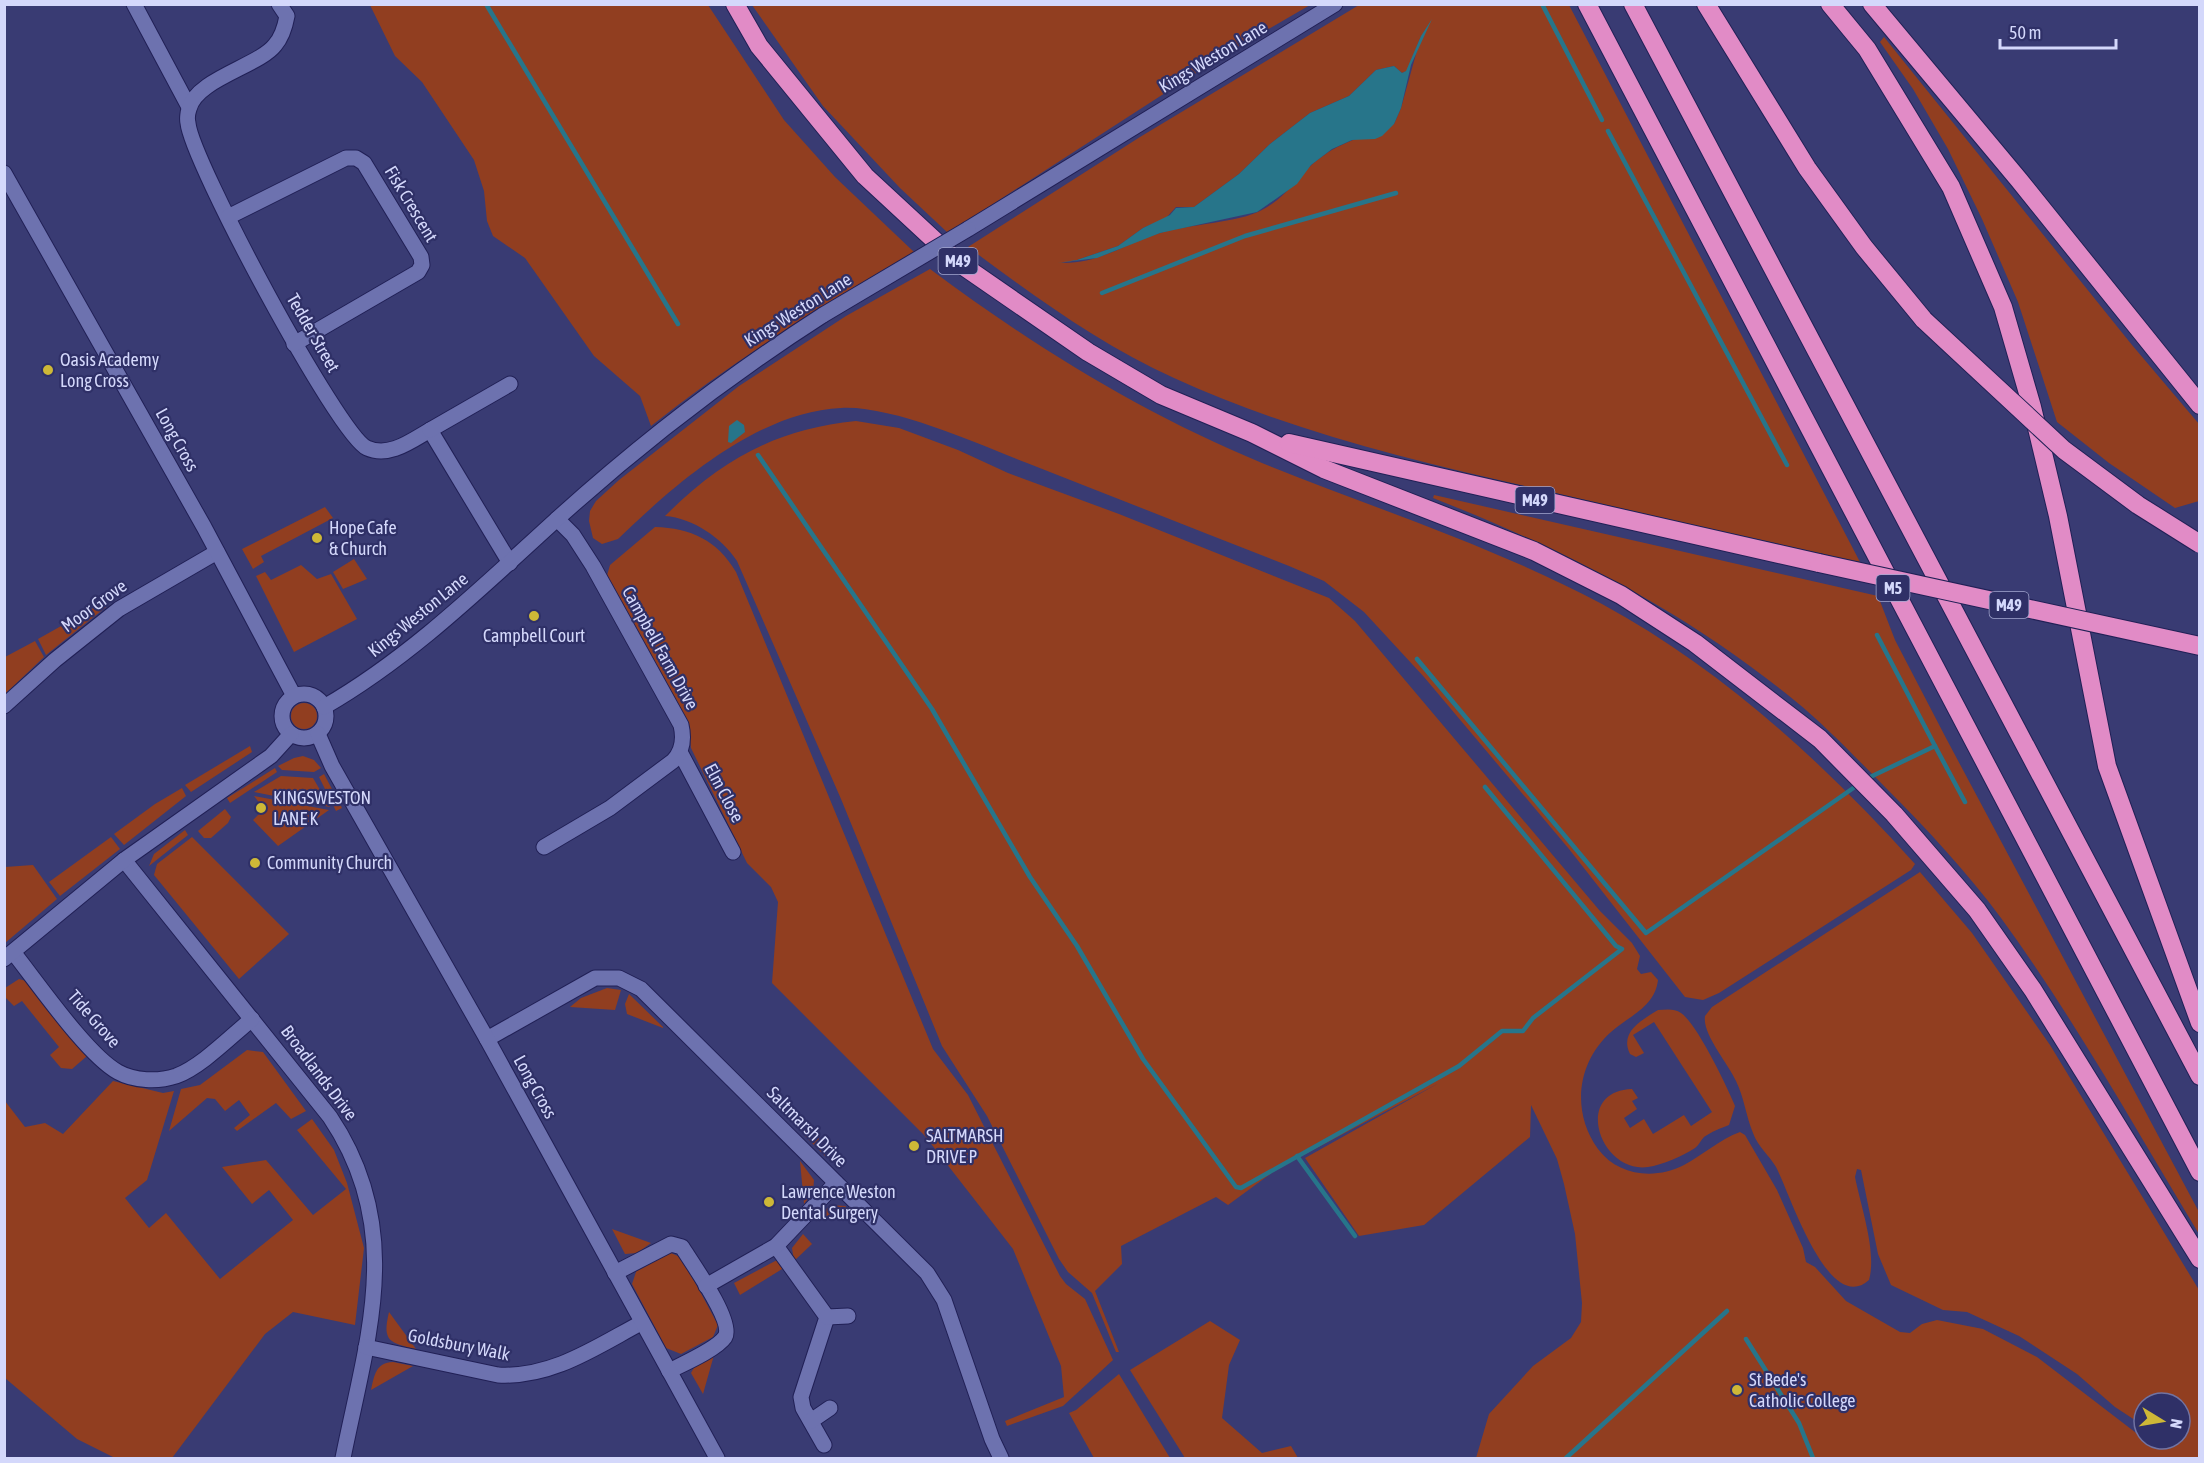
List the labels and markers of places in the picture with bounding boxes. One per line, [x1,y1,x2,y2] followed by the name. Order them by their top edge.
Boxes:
[60,349,159,391] place label: Oasis Academy Long Cross
[41,363,55,377] marker: Oasis Academy Long Cross
[329,517,397,559] place label: Hope Cafe & Church
[310,531,324,545] marker: Hope Cafe & Church
[527,609,541,623] marker: Campbell Court
[483,625,585,646] place label: Campbell Court
[273,787,371,829] place label: KINGSWESTON LANE K
[254,801,268,815] marker: KINGSWESTON LANE K
[267,852,392,873] place label: Community Church
[248,856,262,870] marker: Community Church
[926,1125,1004,1167] place label: SALTMARSH DRIVE P
[907,1139,921,1153] marker: SALTMARSH DRIVE P
[781,1181,896,1223] place label: Lawrence Weston Dental Surgery
[762,1195,776,1209] marker: Lawrence Weston Dental Surgery
[1749,1369,1856,1411] place label: St Bede's Catholic College
[1730,1383,1744,1397] marker: St Bede's Catholic College

